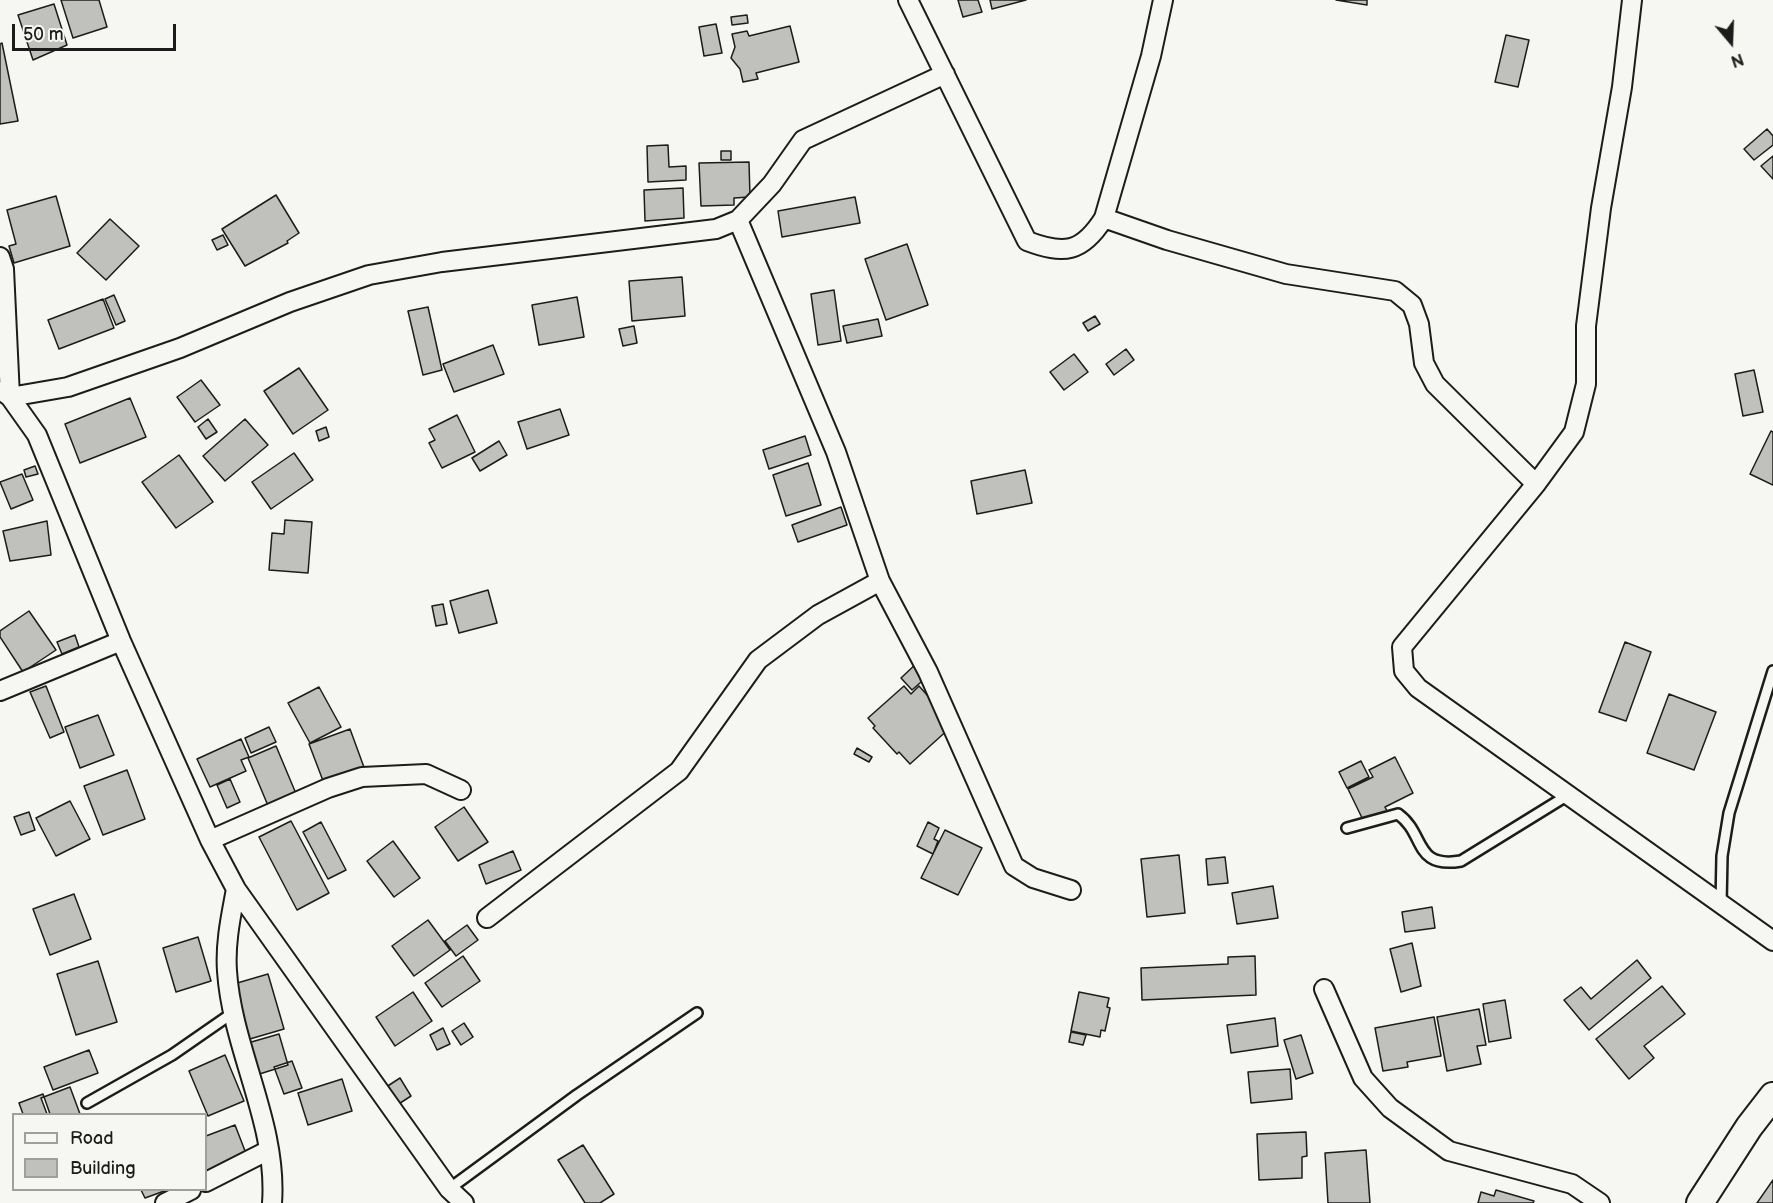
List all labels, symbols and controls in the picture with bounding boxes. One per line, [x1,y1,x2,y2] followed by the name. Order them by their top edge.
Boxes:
[15,12,178,50] scale bar
[1701,12,1761,72] north arrow
[23,24,64,45] text: 50 m
[1728,49,1746,70] text: N
[12,1113,207,1191] legend
[70,1128,114,1149] text: Road
[70,1158,136,1179] text: Building

